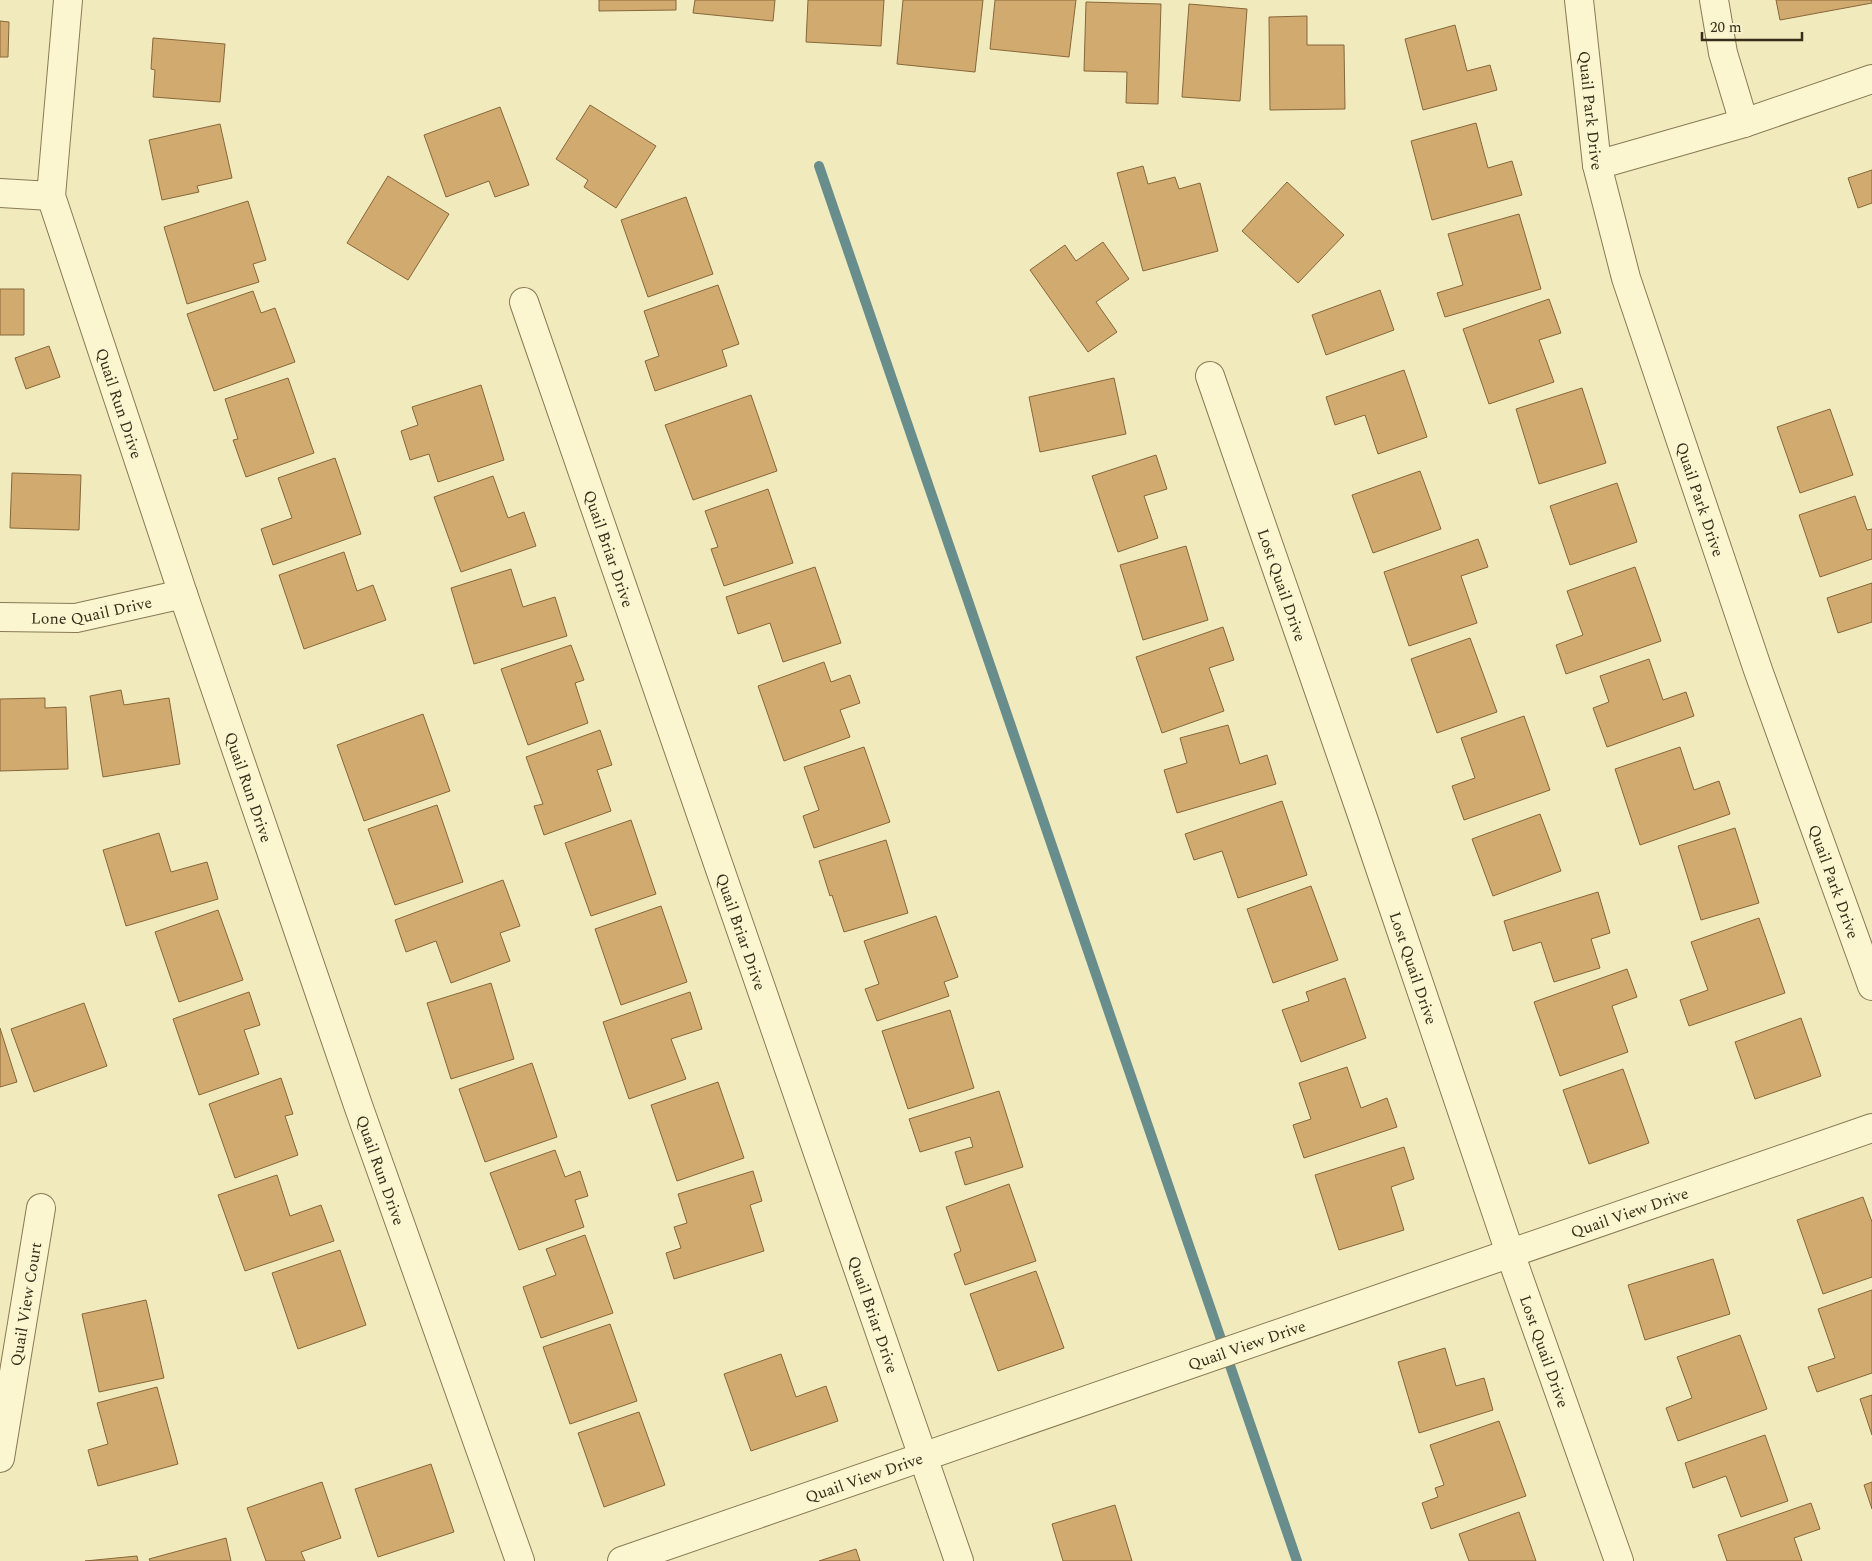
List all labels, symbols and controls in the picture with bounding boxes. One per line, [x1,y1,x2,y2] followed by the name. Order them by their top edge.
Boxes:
[1702,10,1802,42] scale bar
[1710,16,1742,39] text: 20 m
[1572,50,1609,173] street label: Quail Park Drive
[89,345,148,462] street label: Quail Run Drive
[1669,439,1730,560] street label: Quail Park Drive
[577,487,640,611] street label: Quail Briar Drive
[1251,526,1312,645] street label: Lost Quail Drive
[31,590,154,632] street label: Lone Quail Drive
[218,729,278,846] street label: Quail Run Drive
[1802,821,1865,942] street label: Quail Park Drive
[709,870,772,994] street label: Quail Briar Drive
[1382,909,1443,1028] street label: Lost Quail Drive
[349,1112,411,1229] street label: Quail Run Drive
[1567,1181,1692,1245] street label: Quail View Drive
[4,1240,48,1368] street label: Quail View Court
[841,1253,904,1377] street label: Quail Briar Drive
[1513,1292,1575,1411] street label: Lost Quail Drive
[1185,1314,1309,1377] street label: Quail View Drive
[802,1447,926,1510] street label: Quail View Drive

